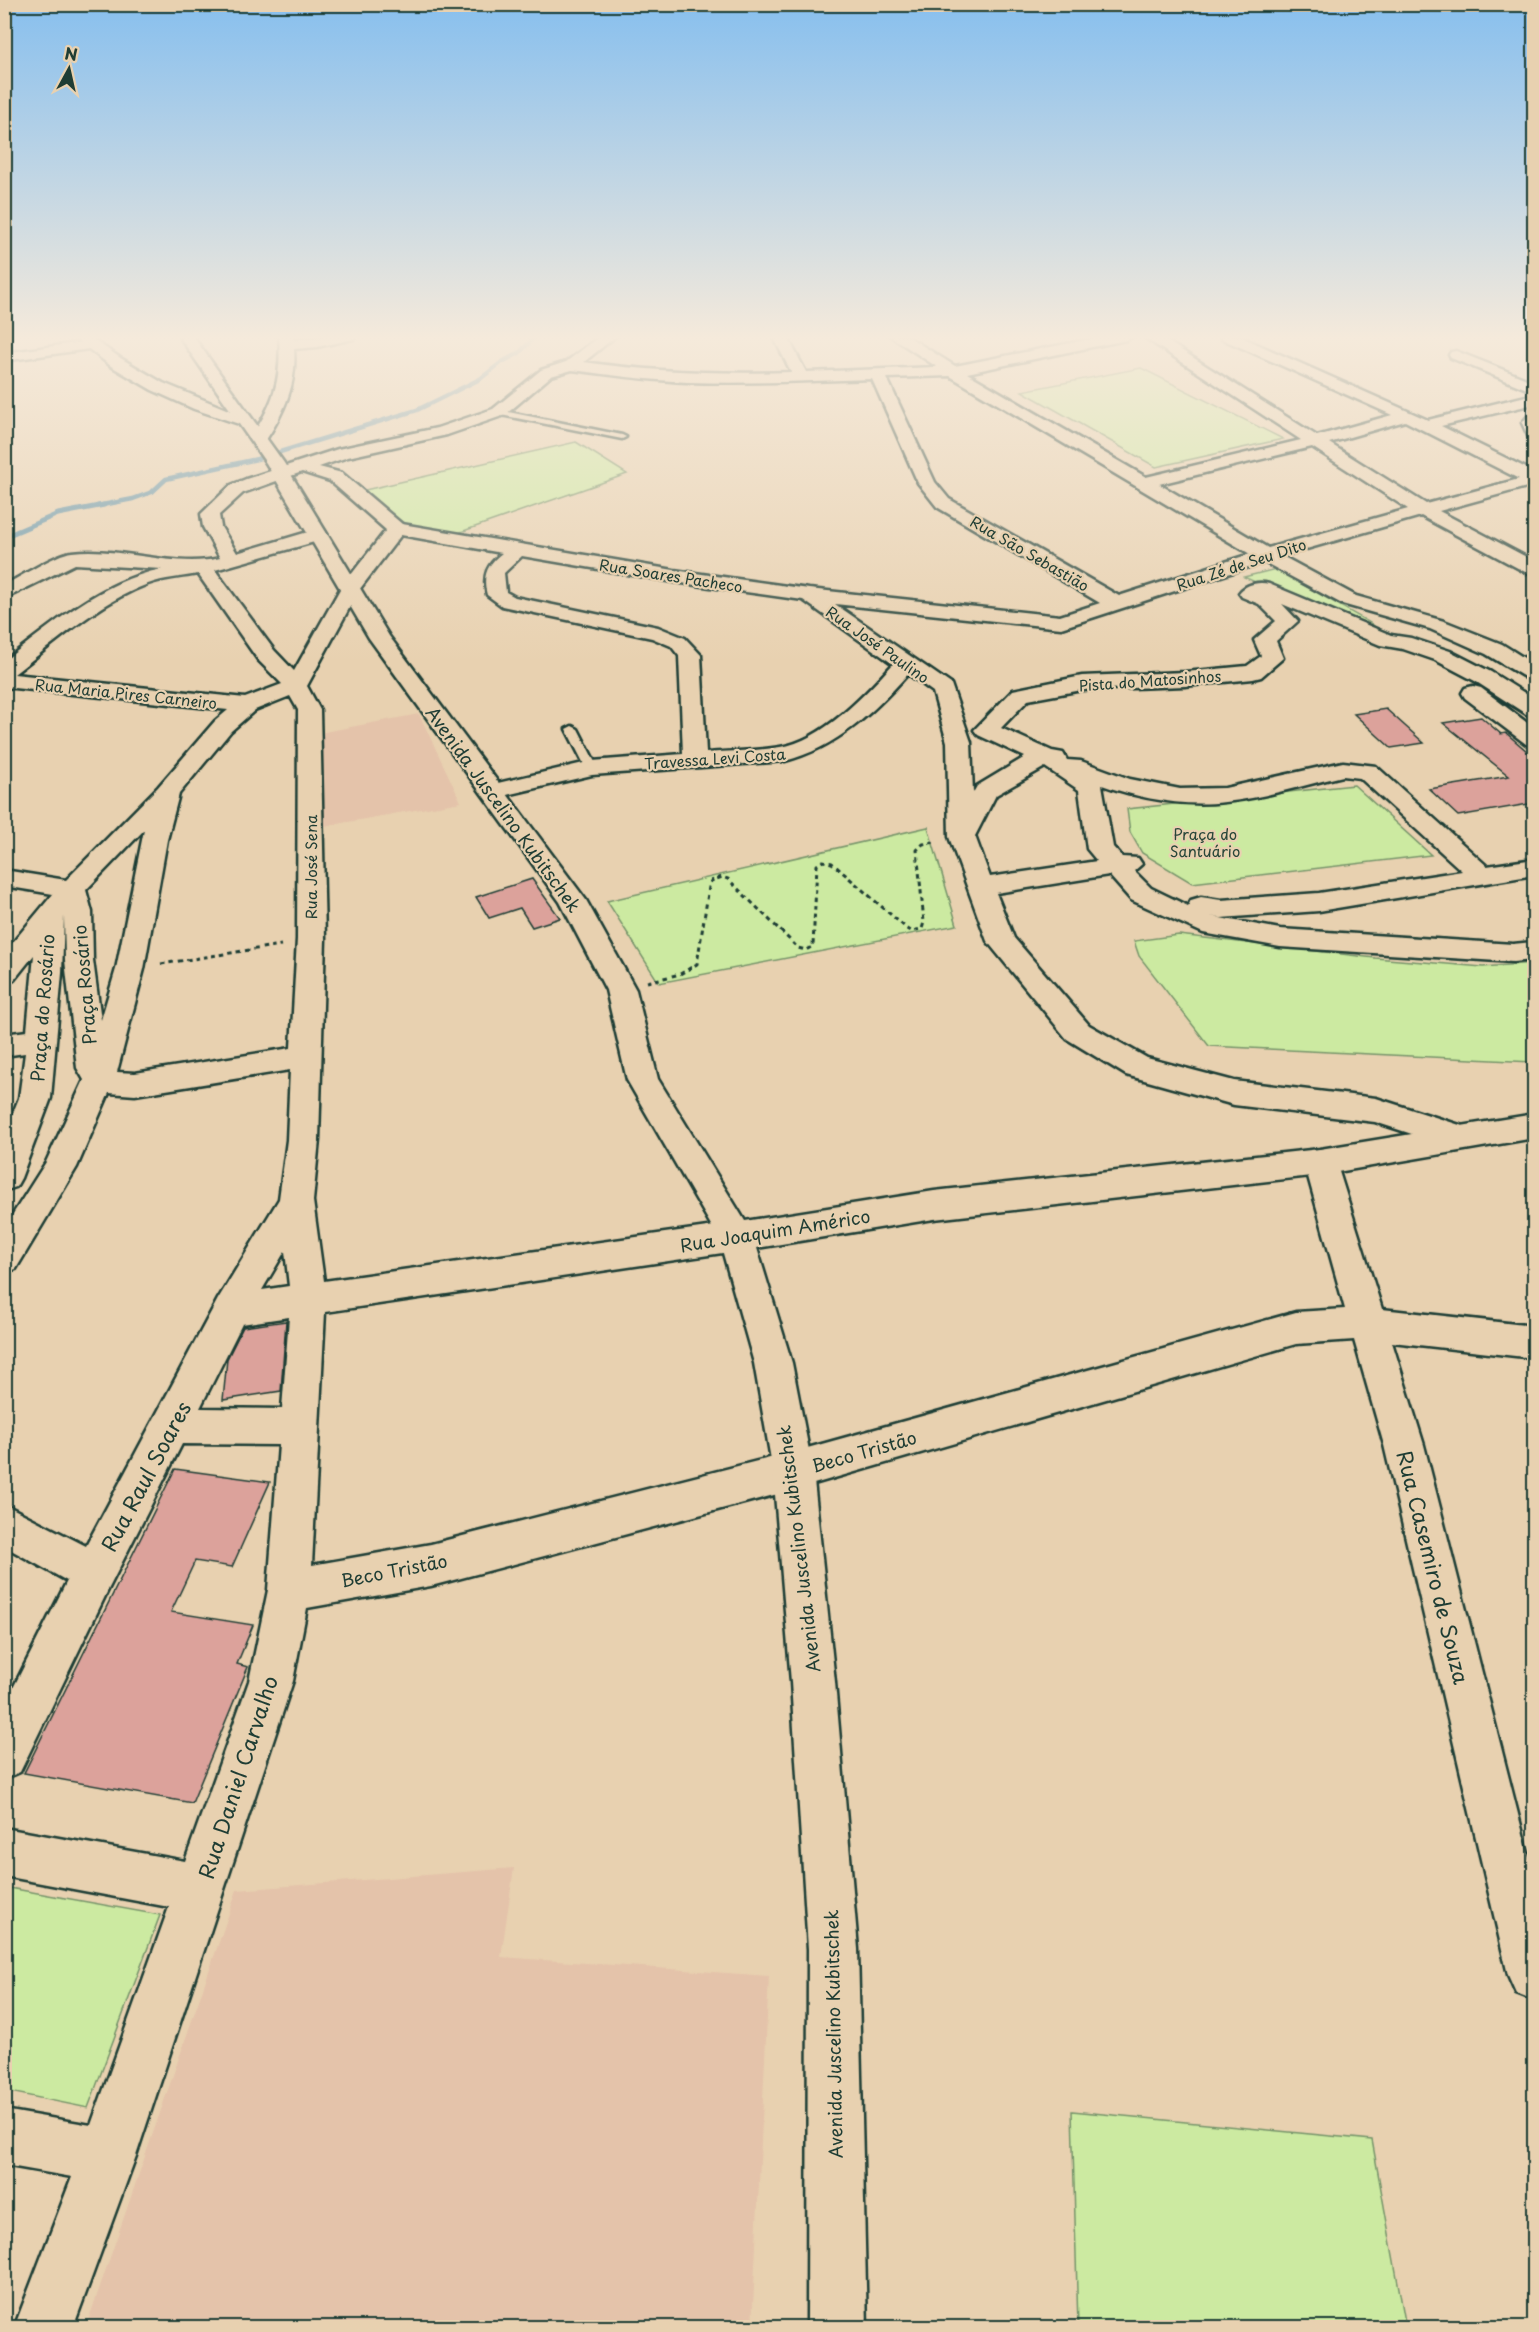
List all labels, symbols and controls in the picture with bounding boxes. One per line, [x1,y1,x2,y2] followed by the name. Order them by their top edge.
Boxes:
[39,39,99,99] north arrow
[63,40,79,66] text: N
[966,510,1094,596] street label: Rua São Sebastião
[1173,532,1309,596] street label: Rua Zé de Seu Dito
[598,552,744,598] street label: Rua Soares Pacheco
[822,600,934,688] street label: Rua José Paulino
[1078,664,1222,696] street label: Pista do Matosinhos
[34,672,218,714] street label: Rua Maria Pires Carneiro
[420,700,588,918] street label: Avenida Juscelino Kubitschek
[643,742,787,774] street label: Travessa Levi Costa
[299,815,322,919] street label: Rua José Sena
[1170,822,1240,862] park label: Praça do Santuário
[65,924,103,1046] street label: Praça Rosário
[23,933,61,1083] street label: Praça do Rosário
[678,1202,872,1258] street label: Rua Joaquim Américo
[92,1395,198,1557] street label: Rua Raul Soares
[808,1423,920,1479] street label: Beco Tristão
[769,1424,827,1674] street label: Avenida Juscelino Kubitschek
[1390,1447,1478,1687] street label: Rua Casemiro de Souza
[338,1546,450,1594] street label: Beco Tristão
[189,1671,285,1883] street label: Rua Daniel Carvalho
[817,1909,849,2159] street label: Avenida Juscelino Kubitschek

